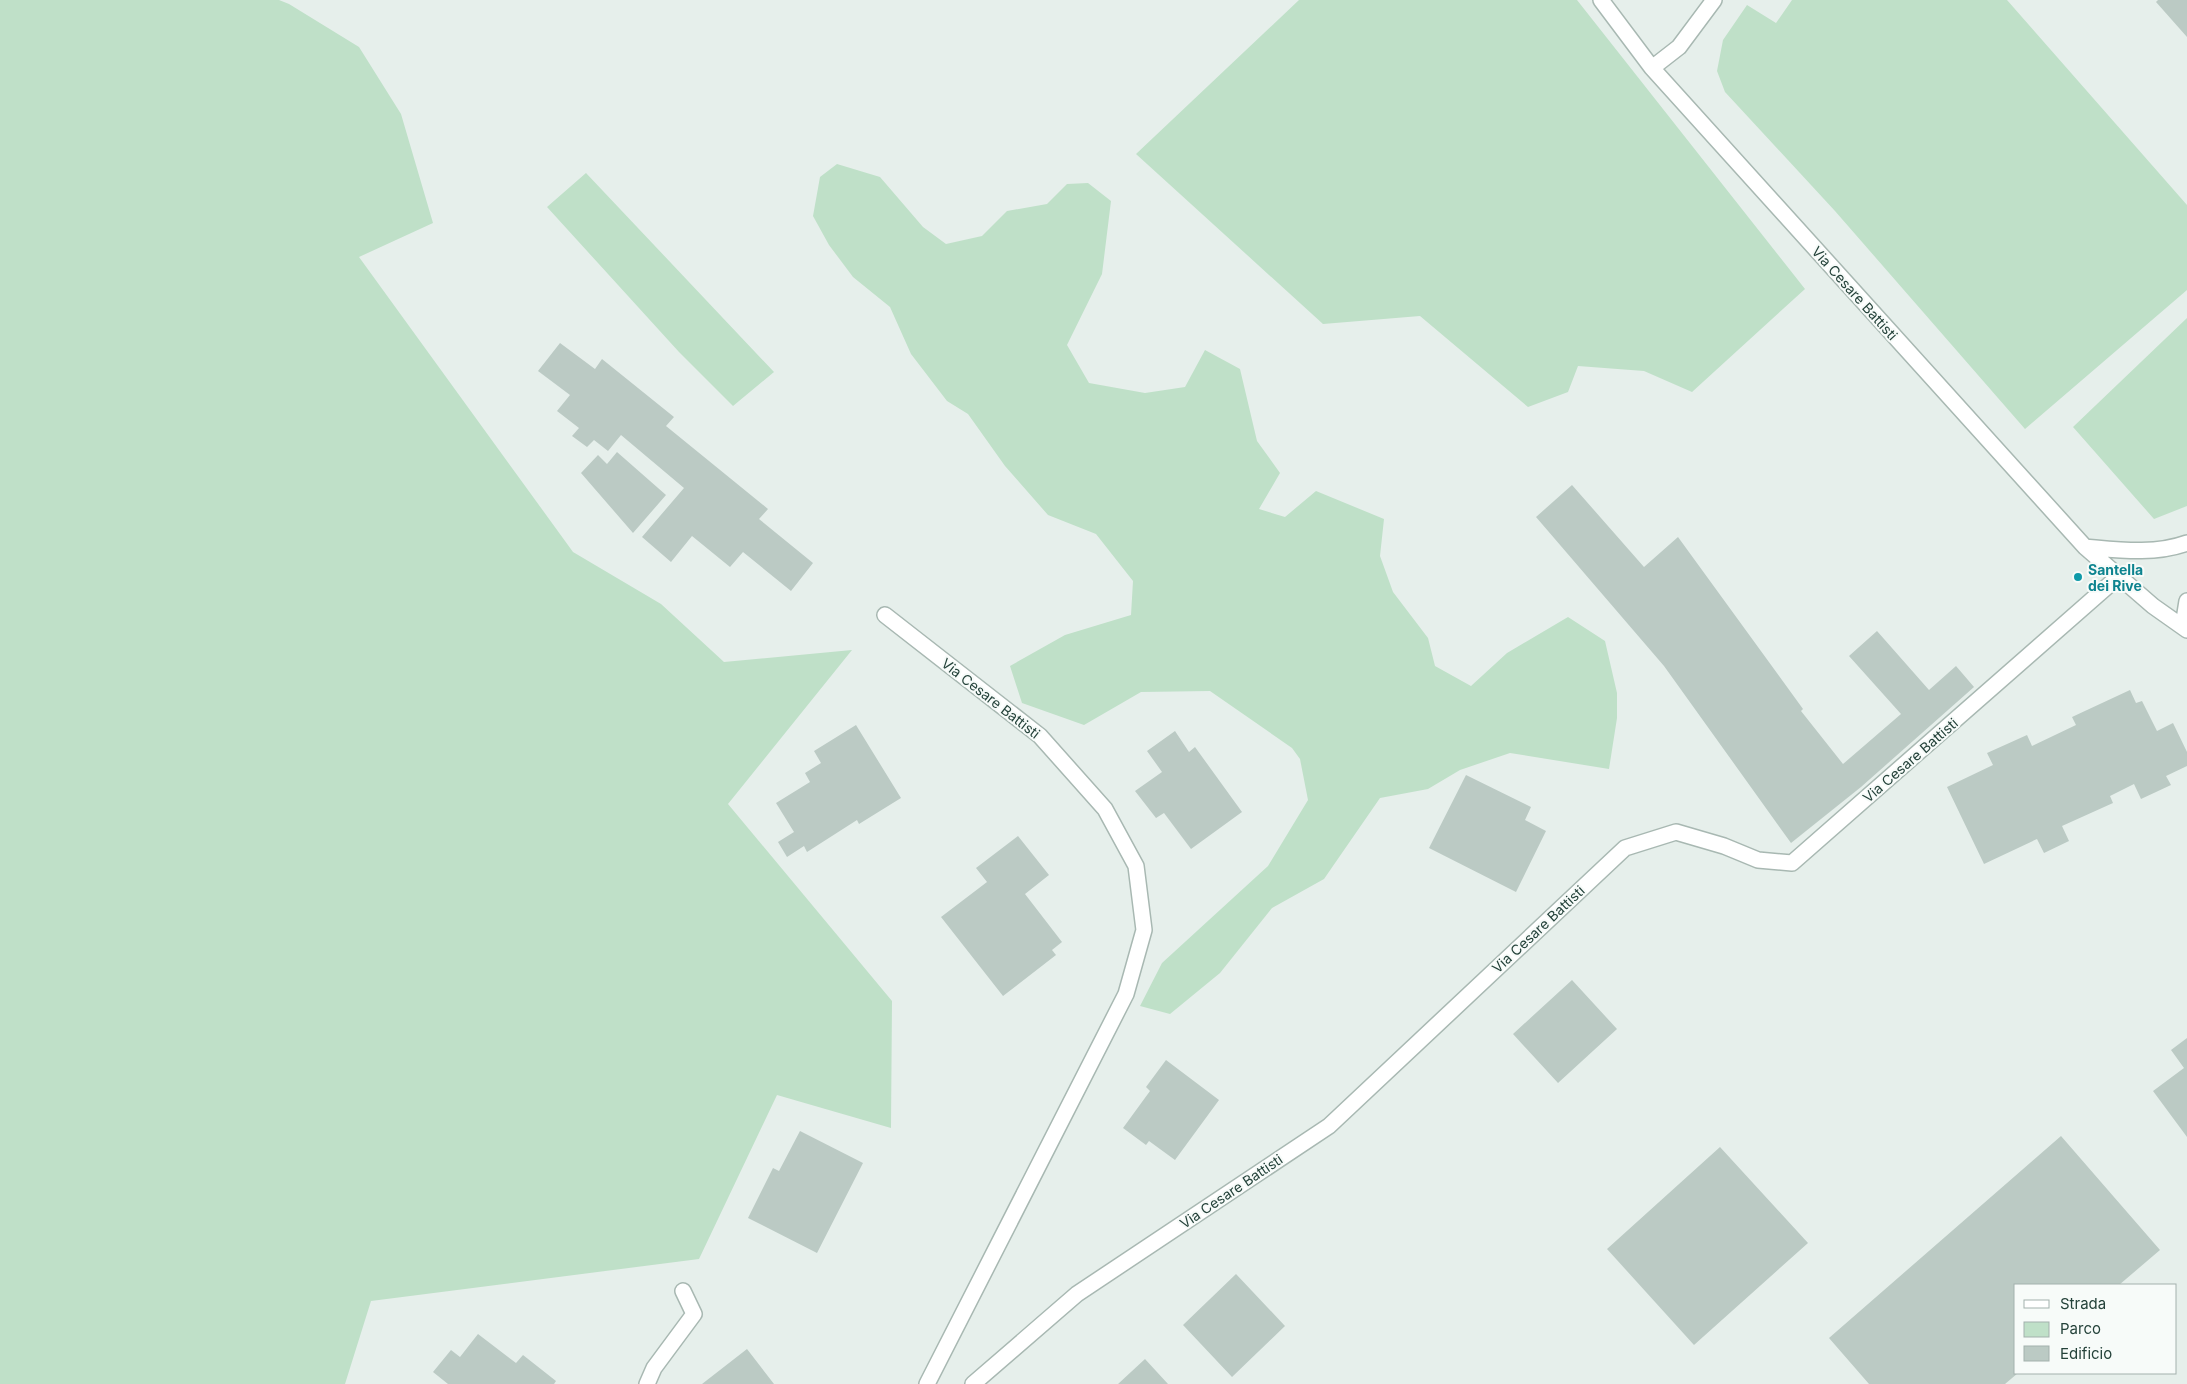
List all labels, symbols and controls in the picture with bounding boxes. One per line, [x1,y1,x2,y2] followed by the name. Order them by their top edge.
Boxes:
[1808,243,1902,343] street label: Via Cesare Battisti
[2088,561,2143,594] place label: Santella dei Rive
[2072,571,2084,583] marker: Santella dei Rive
[938,654,1044,742] street label: Via Cesare Battisti
[1859,714,1961,806] street label: Via Cesare Battisti
[1488,882,1588,976] street label: Via Cesare Battisti
[1176,1150,1286,1232] street label: Via Cesare Battisti
[2014,1284,2177,1374] legend
[2060,1294,2106,1313] text: Strada
[2060,1319,2101,1338] text: Parco
[2060,1344,2112,1363] text: Edificio

